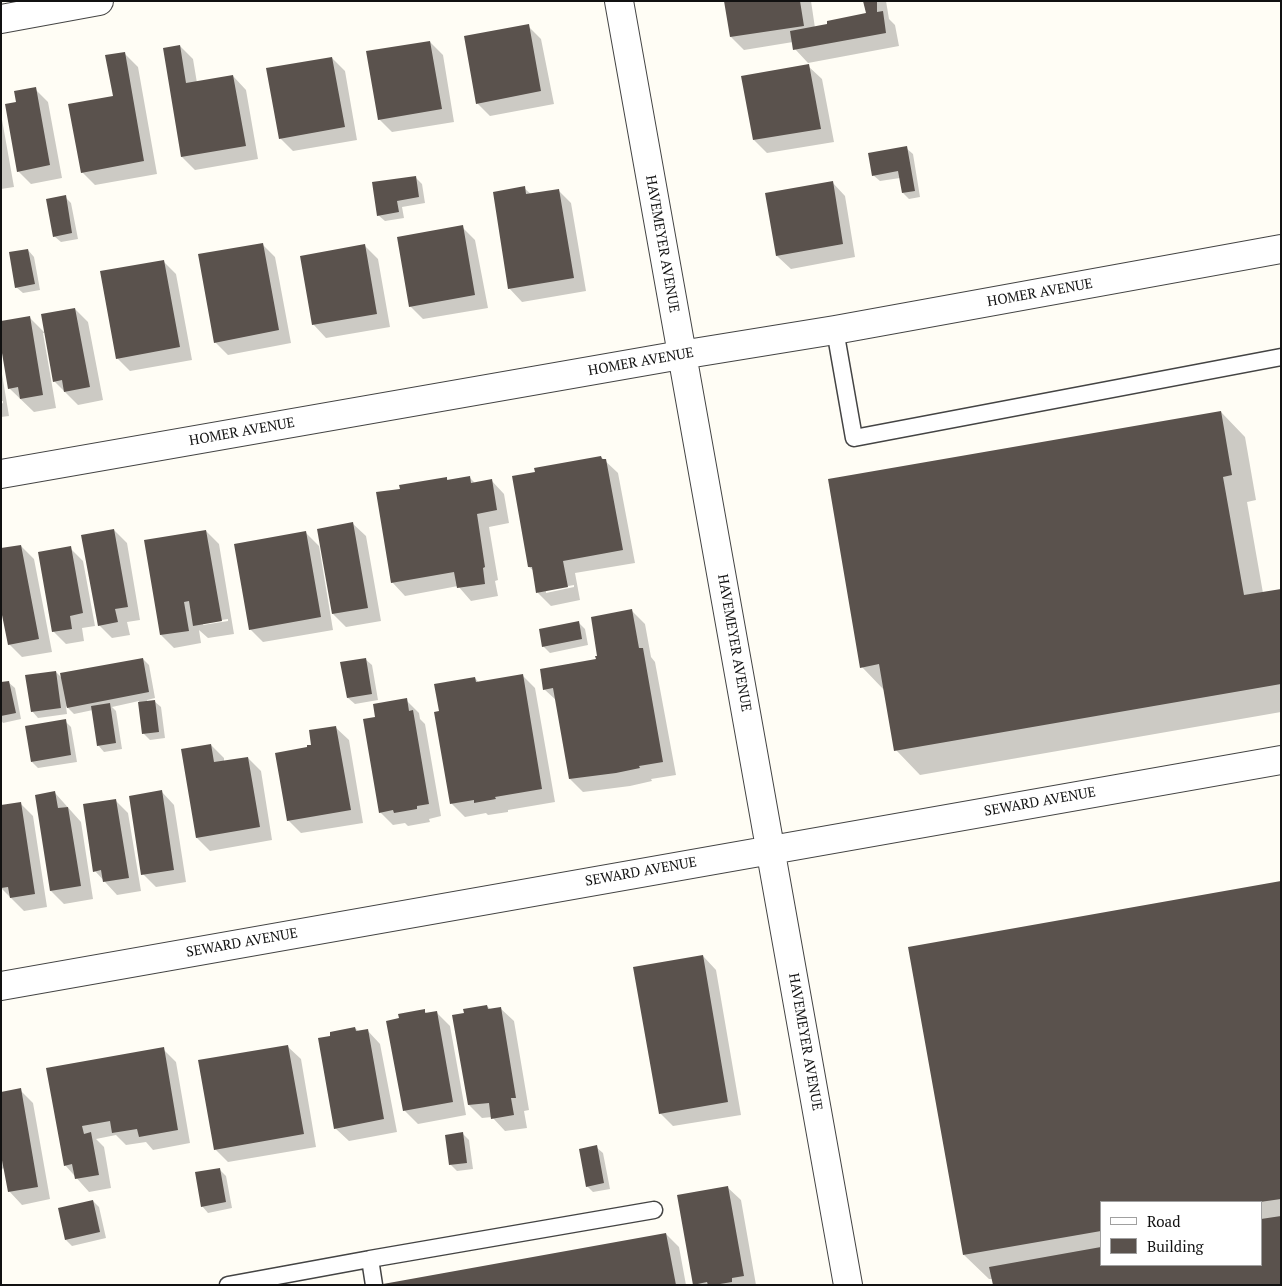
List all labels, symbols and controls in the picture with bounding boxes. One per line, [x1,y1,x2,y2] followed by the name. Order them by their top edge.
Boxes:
[642,174,682,314] street label: HAVEMEYER AVENUE
[986,275,1094,311] street label: HOMER AVENUE
[587,344,695,380] street label: HOMER AVENUE
[188,414,296,450] street label: HOMER AVENUE
[714,573,754,713] street label: HAVEMEYER AVENUE
[983,784,1097,820] street label: SEWARD AVENUE
[584,854,698,890] street label: SEWARD AVENUE
[185,925,299,961] street label: SEWARD AVENUE
[785,972,825,1112] street label: HAVEMEYER AVENUE
[1100,1201,1262,1266] legend
[1147,1211,1180,1231] text: Road
[1147,1236,1204,1256] text: Building

